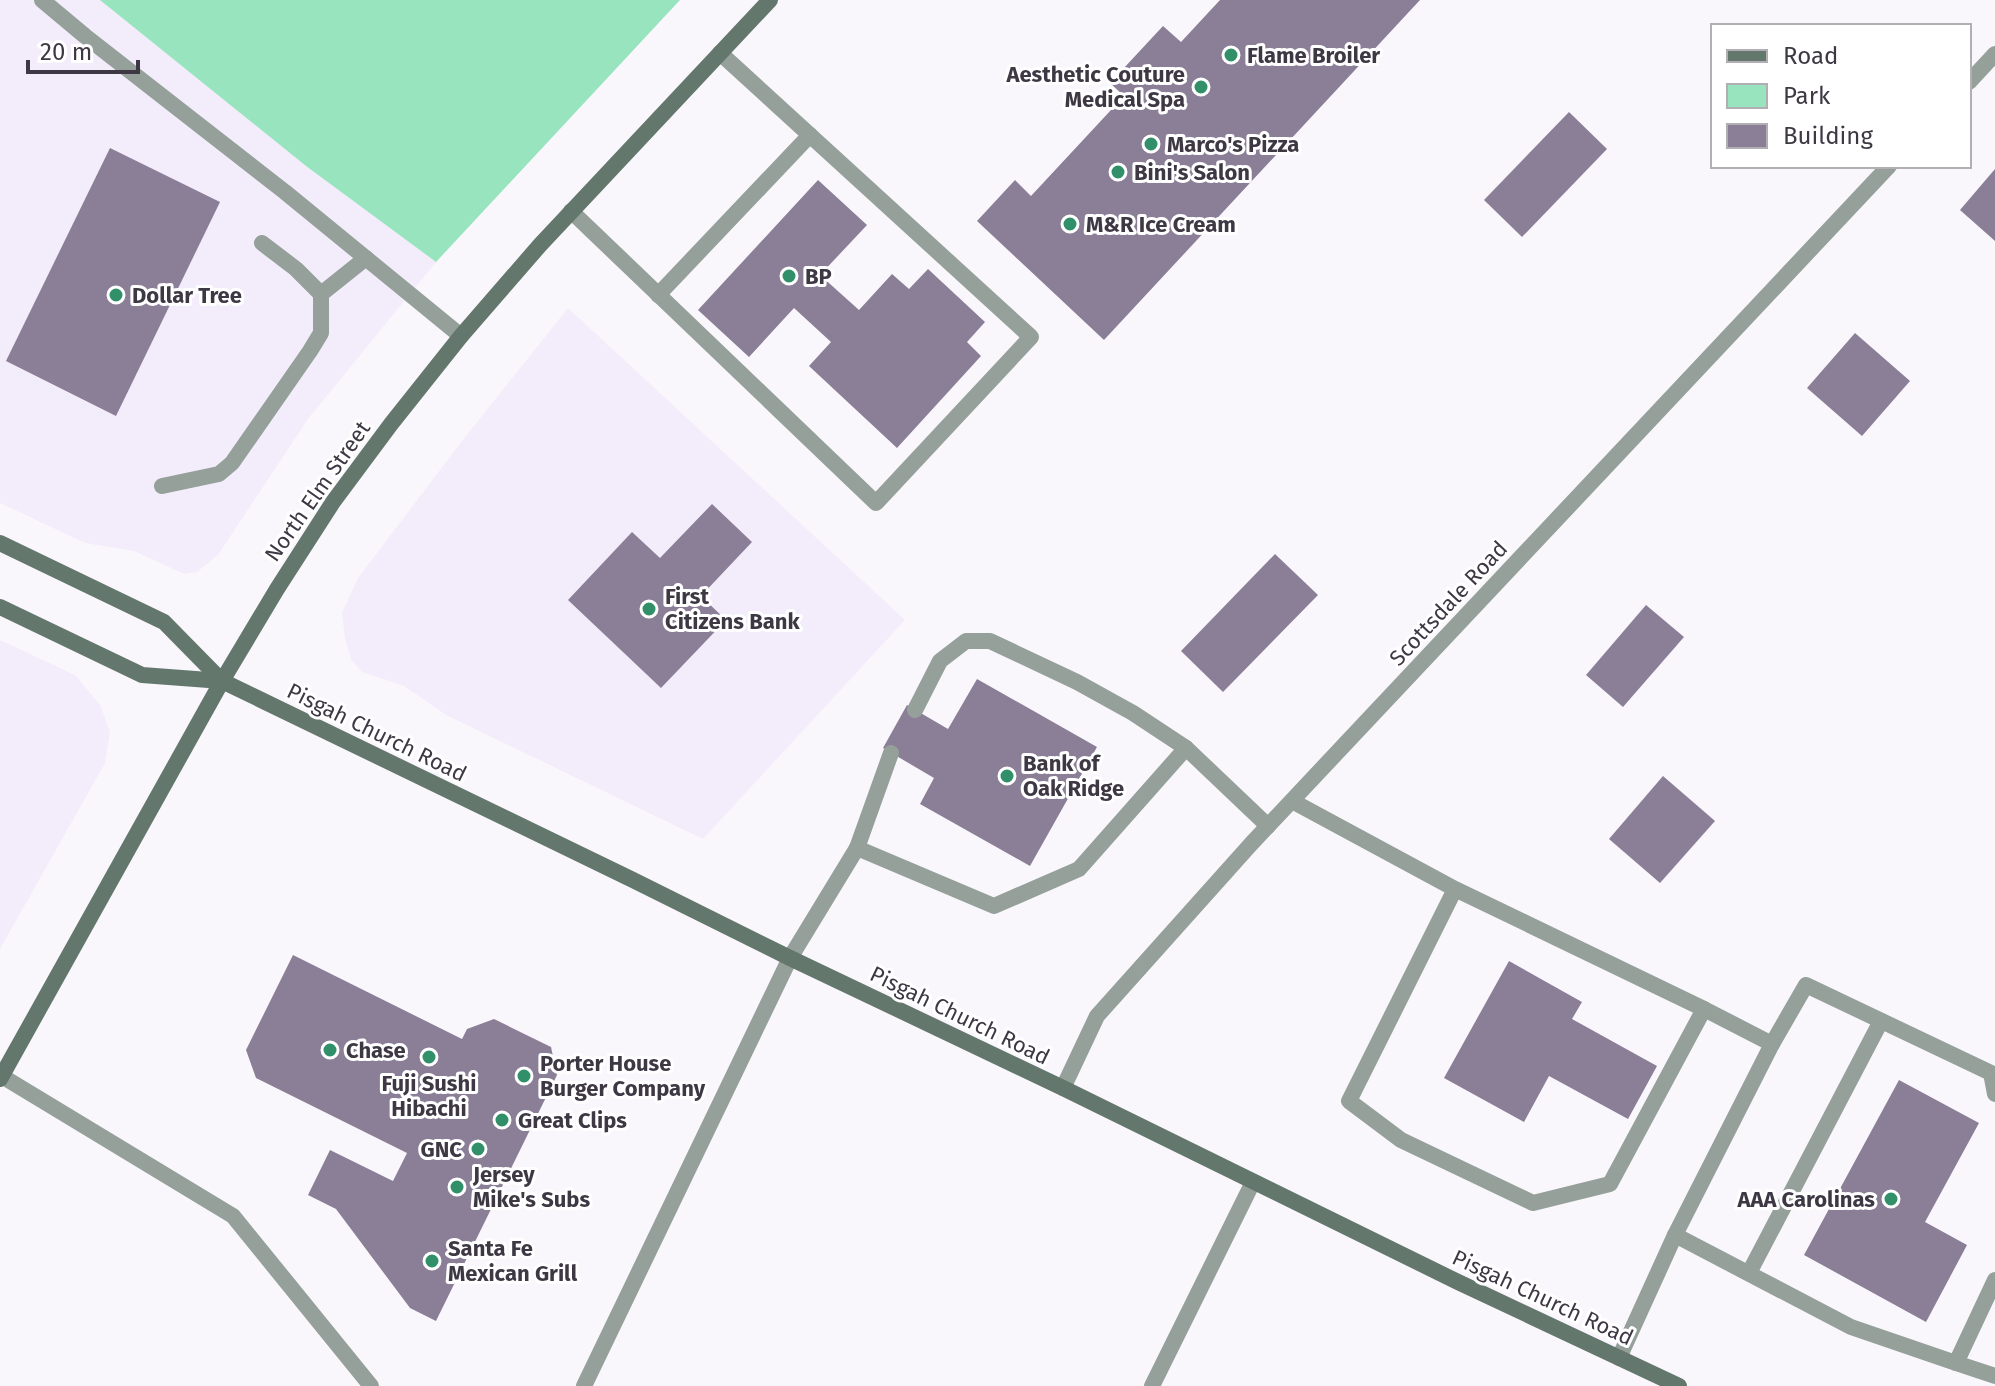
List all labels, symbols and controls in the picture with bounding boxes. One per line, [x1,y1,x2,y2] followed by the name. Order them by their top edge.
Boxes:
[28,24,138,74] scale bar
[1711,24,1971,168] legend
[40,38,92,66] text: 20 m
[1247,42,1380,69] place label: Flame Broiler
[1783,42,1838,70] text: Road
[1222,46,1240,64] marker: Flame Broiler
[1005,61,1185,113] place label: Aesthetic Couture Medical Spa
[1192,78,1210,96] marker: Aesthetic Couture Medical Spa
[1783,82,1831,110] text: Park
[1783,122,1873,150] text: Building
[1167,131,1299,158] place label: Marco's Pizza
[1142,135,1160,153] marker: Marco's Pizza
[1134,159,1250,186] place label: Bini's Salon
[1109,163,1127,181] marker: Bini's Salon
[1086,211,1236,238] place label: M&R Ice Cream
[1061,215,1079,233] marker: M&R Ice Cream
[805,263,832,290] place label: BP
[780,267,798,285] marker: BP
[132,282,242,309] place label: Dollar Tree
[107,286,125,304] marker: Dollar Tree
[259,416,376,567] street label: North Elm Street
[1384,535,1513,671] street label: Scottsdale Road
[665,583,800,635] place label: First Citizens Bank
[640,600,658,618] marker: First Citizens Bank
[283,677,471,788] street label: Pisgah Church Road
[1023,750,1124,802] place label: Bank of Oak Ridge
[998,767,1016,785] marker: Bank of Oak Ridge
[866,960,1054,1071] street label: Pisgah Church Road
[346,1037,406,1064] place label: Chase
[321,1041,339,1059] marker: Chase
[420,1048,438,1066] marker: Fuji Sushi Hibachi
[540,1050,706,1102] place label: Porter House Burger Company
[515,1067,533,1085] marker: Porter House Burger Company
[382,1070,476,1122] place label: Fuji Sushi Hibachi
[518,1107,627,1134] place label: Great Clips
[493,1111,511,1129] marker: Great Clips
[421,1136,462,1163] place label: GNC
[469,1140,487,1158] marker: GNC
[472,1161,590,1213] place label: Jersey Mike's Subs
[448,1178,466,1196] marker: Jersey Mike's Subs
[1736,1186,1875,1213] place label: AAA Carolinas
[1882,1190,1900,1208] marker: AAA Carolinas
[448,1235,578,1287] place label: Santa Fe Mexican Grill
[1448,1244,1638,1351] street label: Pisgah Church Road
[423,1252,441,1270] marker: Santa Fe Mexican Grill

